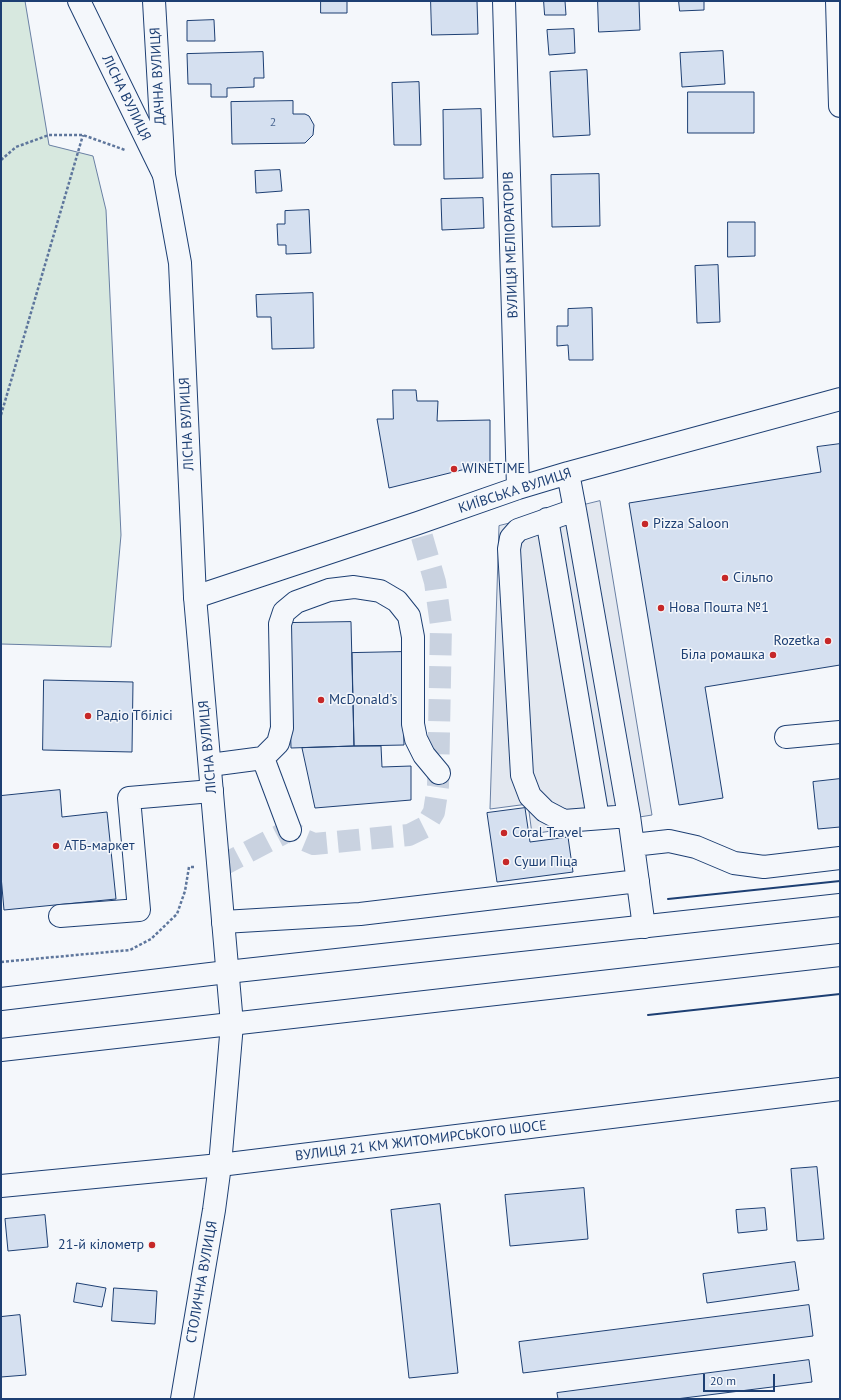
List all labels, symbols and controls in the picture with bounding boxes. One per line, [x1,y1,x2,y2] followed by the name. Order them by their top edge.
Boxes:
[147,27,169,125] street label: ДАЧНА ВУЛИЦЯ
[98,52,154,144] street label: ЛІСНА ВУЛИЦЯ
[270,116,276,130] house number: 2
[500,171,522,319] street label: ВУЛИЦЯ МЕЛІОРАТОРІВ
[176,377,198,471] street label: ЛІСНА ВУЛИЦЯ
[462,461,525,477] place label: WINETIME
[449,464,459,474] marker: WINETIME
[456,465,574,517] street label: КИЇВСЬКА ВУЛИЦЯ
[653,516,729,532] place label: Pizza Saloon
[640,519,650,529] marker: Pizza Saloon
[733,570,773,586] place label: Сільпо
[720,573,730,583] marker: Сільпо
[669,600,769,616] place label: Нова Пошта №1
[656,603,666,613] marker: Нова Пошта №1
[774,633,820,649] place label: Rozetka
[823,636,833,646] marker: Rozetka
[681,647,765,663] place label: Біла ромашка
[768,650,778,660] marker: Біла ромашка
[329,692,397,708] place label: McDonald's
[316,695,326,705] marker: McDonald's
[196,700,220,794] street label: ЛІСНА ВУЛИЦЯ
[96,708,173,724] place label: Радіо Тбілісі
[83,711,93,721] marker: Радіо Тбілісі
[512,825,582,841] place label: Coral Travel
[499,828,509,838] marker: Coral Travel
[64,838,135,854] place label: АТБ-маркет
[51,841,61,851] marker: АТБ-маркет
[514,854,578,870] place label: Суши Піца
[501,857,511,867] marker: Суши Піца
[294,1117,548,1165] street label: ВУЛИЦЯ 21 КМ ЖИТОМИРСЬКОГО ШОСЕ
[183,1220,221,1344] street label: СТОЛИЧНА ВУЛИЦЯ
[58,1237,144,1253] place label: 21-й кілометр
[147,1240,157,1250] marker: 21-й кілометр
[705,1366,777,1392] scale bar
[710,1373,736,1388] text: 20 m

